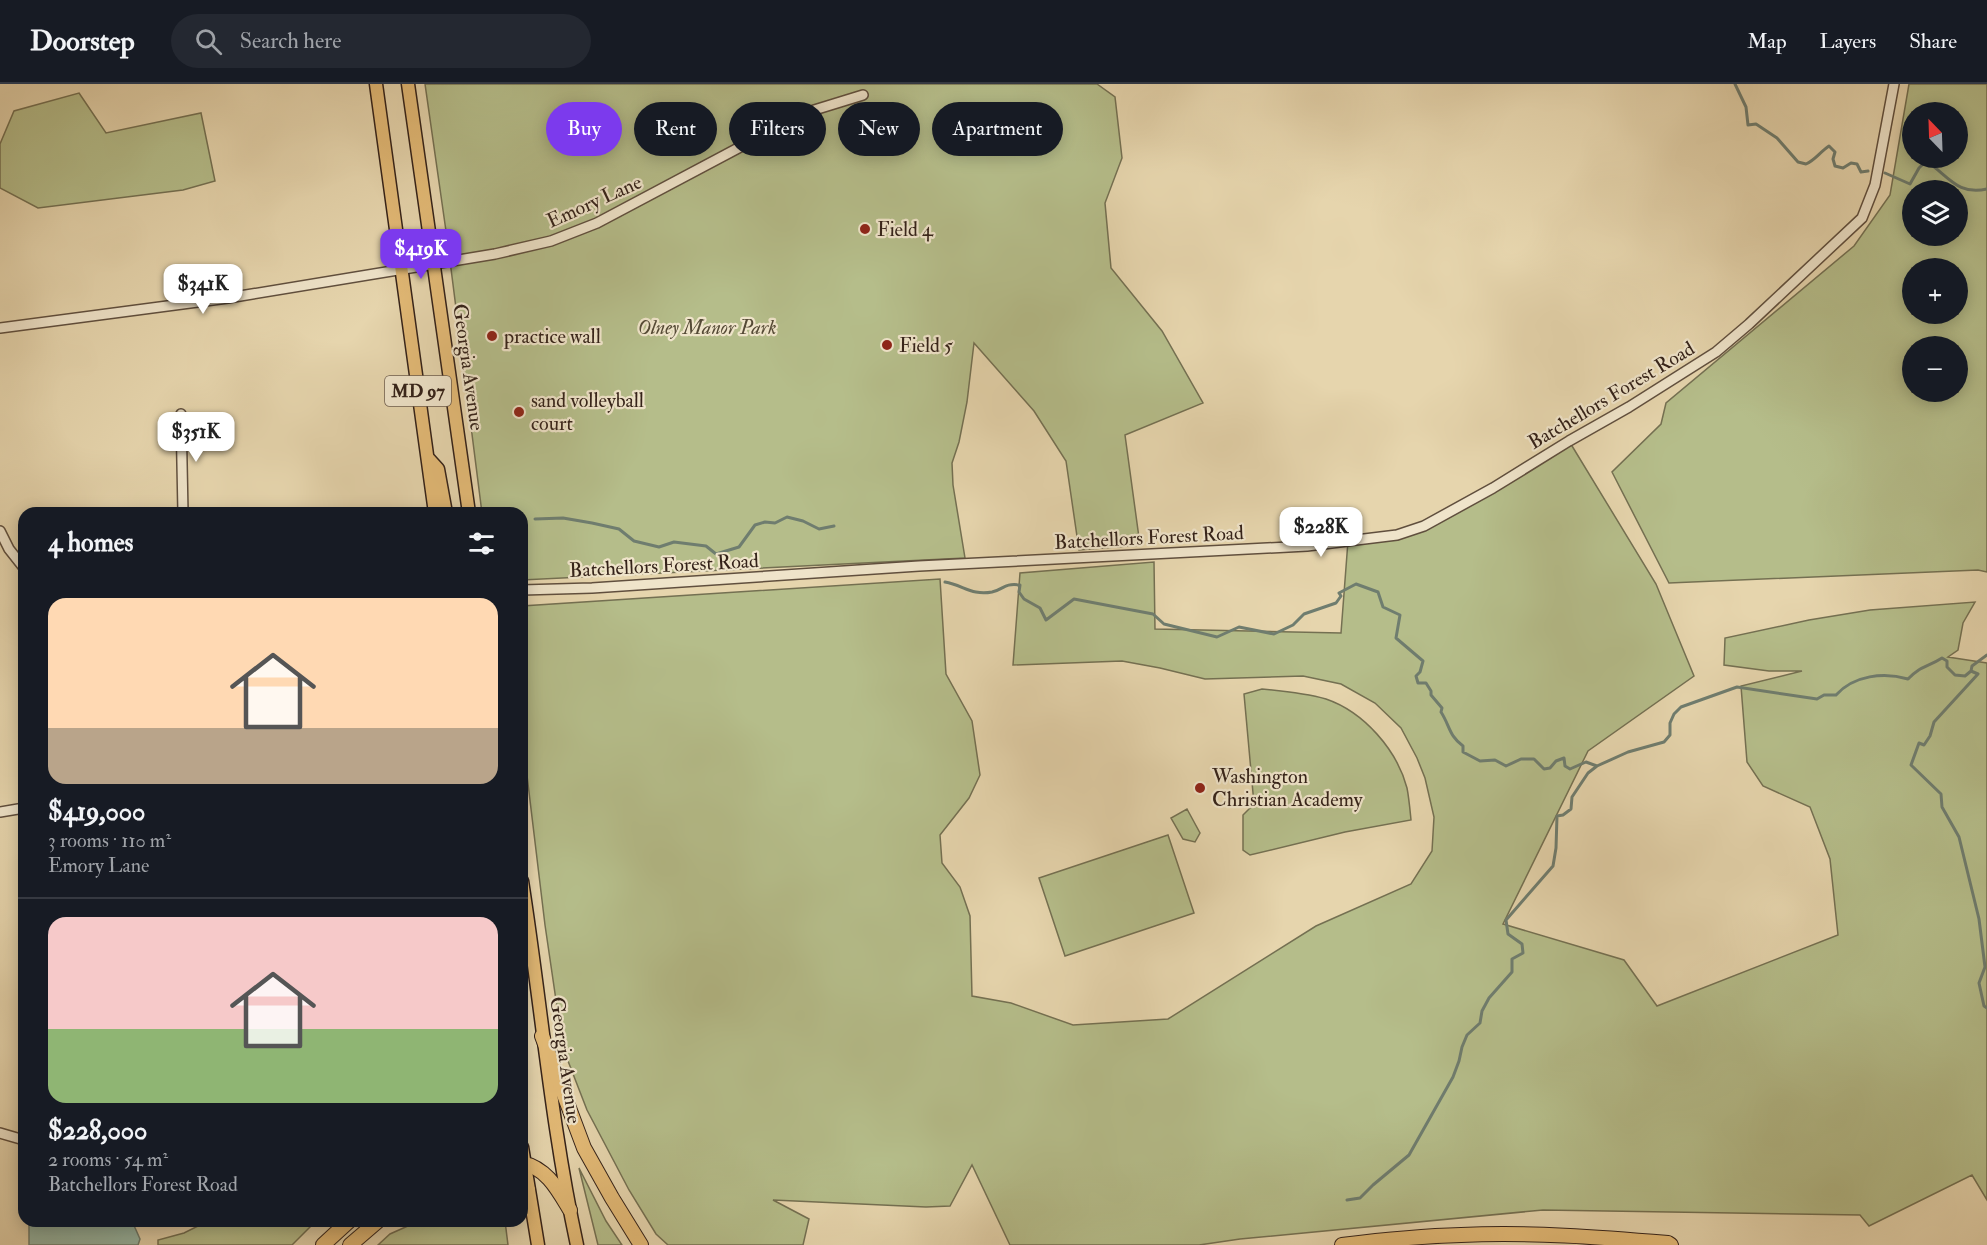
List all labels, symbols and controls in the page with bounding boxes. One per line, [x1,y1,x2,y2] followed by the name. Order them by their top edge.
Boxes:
[171,14,591,68] search box
[30,24,135,59] text: Doorstep
[192,25,225,58] icon: search
[240,27,341,55] text: Search here
[1747,28,1787,55] text: Map
[1820,28,1876,55] text: Layers
[1909,28,1957,55] text: Share
[546,102,622,156] chip: Buy
[634,102,717,156] chip: Rent
[729,102,826,156] chip: Filters
[838,102,920,156] chip: New
[932,102,1063,156] chip: Apartment
[1902,102,1968,168] north arrow
[1902,102,1968,402] map controls
[543,169,646,233] street label: Emory Lane
[1902,180,1968,246] button: layers
[877,217,934,242] place label: Field 4
[858,222,872,236] marker: Field 4
[379,229,463,280] pin: $419K
[394,236,448,261] text: $419K
[1902,258,1968,324] button: +
[161,264,245,315] pin: $341K
[178,271,228,296] text: $341K
[447,302,490,432] street label: Georgia Avenue
[638,315,776,340] park label: Olney Manor Park
[503,324,601,350] place label: practice wall
[485,329,499,343] marker: practice wall
[899,333,953,358] place label: Field 5
[1523,336,1699,455] street label: Batchellors Forest Road
[1902,336,1968,402] button: −
[880,338,894,352] marker: Field 5
[385,376,451,406] road number: MD 97
[531,388,644,436] place label: sand volleyball court
[512,405,526,419] marker: sand volleyball court
[154,412,238,463] pin: $351K
[172,419,220,444] text: $351K
[1279,507,1363,558] pin: $228K
[1294,514,1348,539] text: $228K
[1054,520,1245,555] street label: Batchellors Forest Road
[48,527,134,559] text: 4 homes
[465,527,498,560] icon: filters
[569,548,760,583] street label: Batchellors Forest Road
[219,637,327,745] icon: home
[1211,764,1364,812] place label: Washington Christian Academy
[1193,781,1207,795] marker: Washington Christian Academy
[48,796,145,828] text: $419,000
[48,828,171,853] text: 3 rooms · 110 m²
[48,853,149,878] text: Emory Lane
[219,956,327,1064] icon: home
[544,995,587,1125] street label: Georgia Avenue
[48,1115,147,1147] text: $228,000
[48,1147,168,1172] text: 2 rooms · 54 m²
[48,1172,238,1197] text: Batchellors Forest Road

